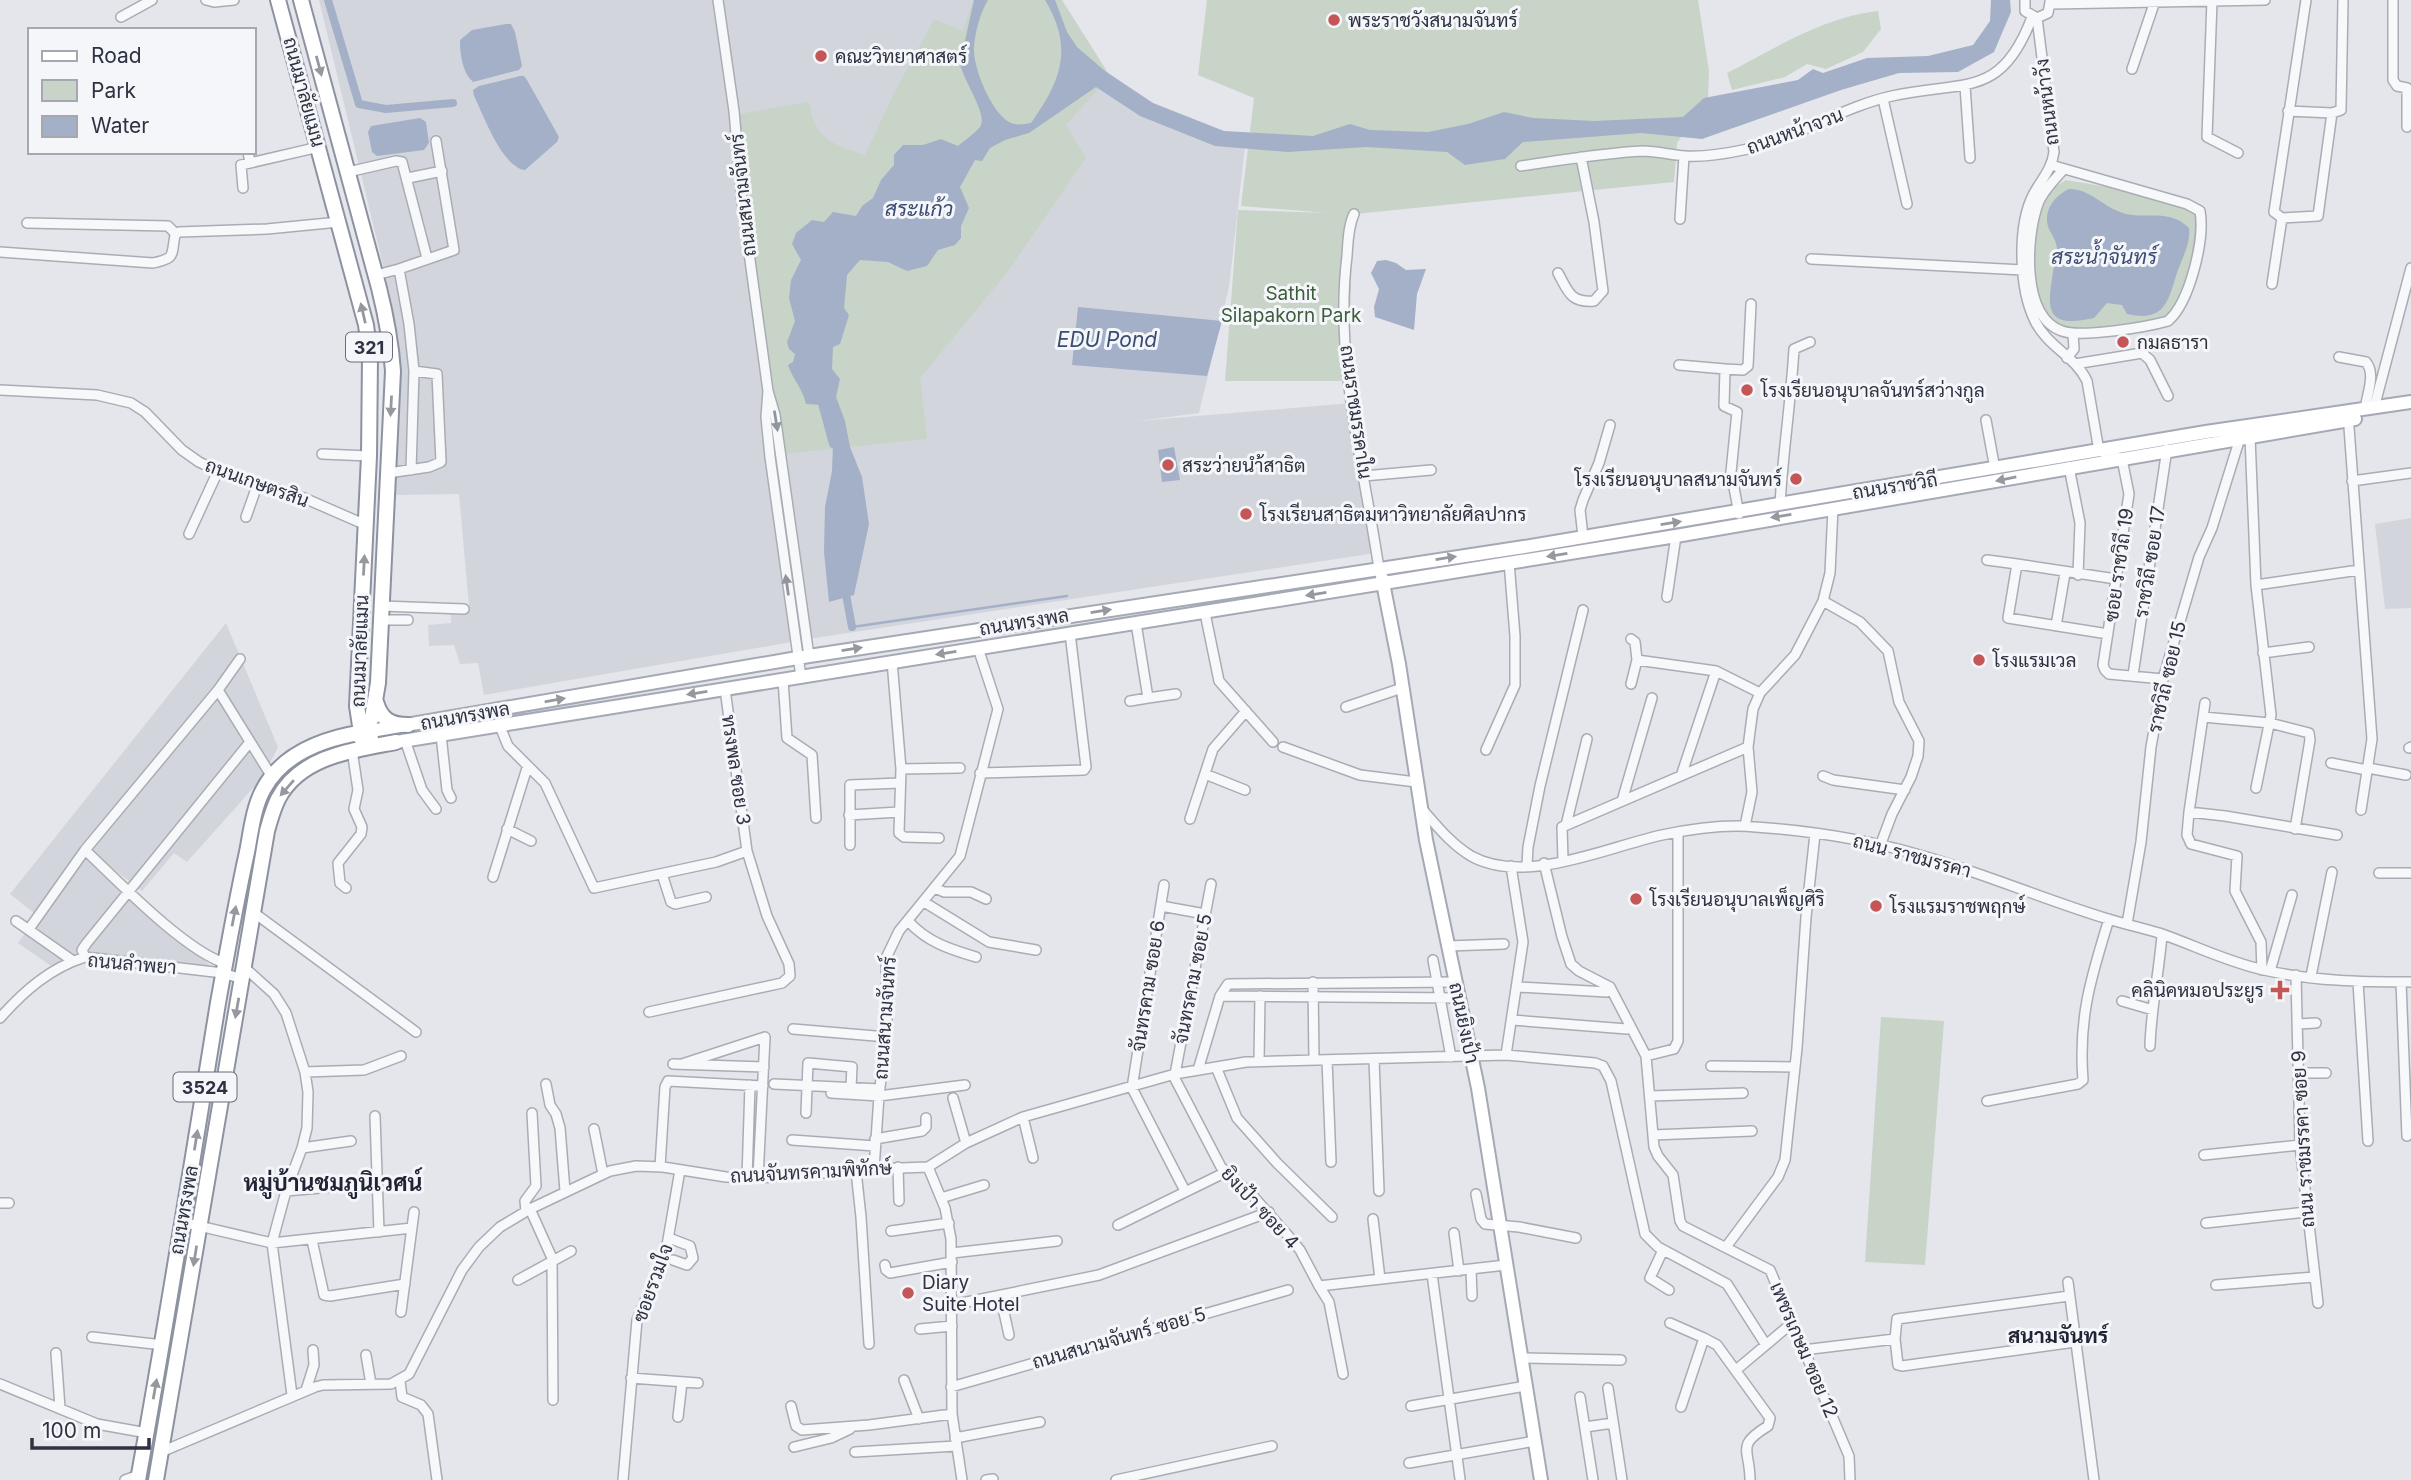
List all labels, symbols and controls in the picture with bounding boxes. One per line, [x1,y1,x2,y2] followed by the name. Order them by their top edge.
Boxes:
[1348,8,1518,32] place label: พระราชวังสนามจันทร์
[1326,12,1342,28] marker: พระราชวังสนามจันทร์
[28,28,256,154] legend
[278,35,330,149] street label: ถนนมาลัยแมน
[91,43,142,68] text: Road
[835,44,967,68] place label: คณะวิทยาศาสตร์
[813,48,829,64] marker: คณะวิทยาศาสตร์
[314,56,324,77] one-way arrow
[2030,57,2064,147] street label: ถนนหน้าวัง
[91,78,136,103] text: Park
[1744,103,1846,159] street label: ถนนหน้าจวน
[91,113,149,138] text: Water
[724,132,761,258] street label: ถนนสนามจันทร์
[885,196,953,221] water label: สระแก้ว
[2051,239,2160,269] water label: สระน้ำจันทร์
[1221,282,1362,327] park label: Sathit Silapakorn Park
[358,302,369,324] one-way arrow
[1057,327,1157,352] water label: EDU Pond
[2137,331,2209,354] place label: กมลธารา
[346,332,392,362] road number: 321
[2115,334,2131,350] marker: กมลธารา
[1335,343,1378,481] street label: ถนนราชมรรคาใน
[1760,378,1985,404] place label: โรงเรียนอนุบาลจันทร์สว่างกูล
[1739,382,1755,398] marker: โรงเรียนอนุบาลจันทร์สว่างกูล
[386,396,397,418] one-way arrow
[771,410,782,432] one-way arrow
[202,454,312,512] street label: ถนนเกษตรสิน
[1182,454,1306,477] place label: สระว่ายนำ้สาธิต
[1160,457,1176,473] marker: สระว่ายนำ้สาธิต
[1574,467,1782,492] place label: โรงเรียนอนุบาลสนามจันทร์
[1851,467,1939,504] street label: ถนนราชวิถี
[1788,471,1804,487] marker: โรงเรียนอนุบาลสนามจันทร์
[1995,474,2017,485] one-way arrow
[1259,502,1527,526] place label: โรงเรียนสาธิตมหาวิทยาลัยศิลปากร
[2129,504,2170,620] street label: ราชวิถี ซอย 17
[1238,506,1254,522] marker: โรงเรียนสาธิตมหาวิทยาลัยศิลปากร
[2099,507,2138,623] street label: ซอย ราชวิถี 19
[1770,511,1792,522] one-way arrow
[1660,517,1682,528] one-way arrow
[1546,550,1568,561] one-way arrow
[1435,552,1457,563] one-way arrow
[359,554,370,576] one-way arrow
[782,574,793,596] one-way arrow
[1305,589,1327,600] one-way arrow
[347,594,373,708] street label: ถนนมาลัยแมน
[978,604,1070,640] street label: ถนนทรงพล
[1090,605,1112,616] one-way arrow
[2142,618,2191,735] street label: ราชวิถี ซอย 15
[841,643,863,654] one-way arrow
[935,648,957,659] one-way arrow
[1992,648,2077,672] place label: โรงแรมเวล
[1971,652,1987,668] marker: โรงแรมเวล
[686,688,708,699] one-way arrow
[544,694,566,705] one-way arrow
[419,697,511,735] street label: ถนนทรงพล
[717,713,755,827] street label: ทรงพล ซอย 3
[279,779,295,797] one-way arrow
[1850,829,1974,883] street label: ถนน ราชมรรคา
[1649,886,1825,912] place label: โรงเรียนอนุบาลเพ็ญศิริ
[1628,891,1644,907] marker: โรงเรียนอนุบาลเพ็ญศิริ
[1889,894,2026,918] place label: โรงแรมราชพฤกษ์
[1868,898,1884,914] marker: โรงแรมราชพฤกษ์
[228,905,239,927] one-way arrow
[1169,912,1217,1046] street label: จันทรคาม ซอย 5
[1126,919,1170,1053] street label: จันทรคาม ซอย 6
[87,949,177,979] street label: ถนนลำพยา
[868,955,901,1080] street label: ถนนสนามจันทร์
[2131,979,2264,1004] place label: คลินิคหมอประยูร
[1444,980,1485,1066] street label: ถนนยิงเป้า
[2270,980,2290,1000] marker: คลินิคหมอประยูร
[231,997,242,1019] one-way arrow
[2287,1050,2319,1228] street label: ถนน ราชมรรคา ซอย 9
[174,1072,236,1102] road number: 3524
[191,1129,202,1151] one-way arrow
[730,1155,894,1188] street label: ถนนจันทรคามพิทักษ์
[1216,1162,1305,1254] street label: ยิงเป้า ซอย 4
[165,1164,203,1256] street label: ถนนทรงพล
[244,1167,423,1199] district label: หมู่บ้านชมภูนิเวศน์
[627,1240,678,1325] street label: ซอยรวมใจ
[189,1245,200,1267] one-way arrow
[922,1271,1020,1316] place label: Diary Suite Hotel
[1765,1279,1843,1421] street label: เพชรเกษม ซอย 12
[900,1285,916,1301] marker: Diary Suite Hotel
[1029,1301,1208,1374] street label: ถนนสนามจันทร์ ซอย 5
[2008,1323,2110,1348] district label: สนามจันทร์
[150,1378,161,1400] one-way arrow
[32,1406,149,1450] scale bar
[42,1418,101,1443] text: 100 m

